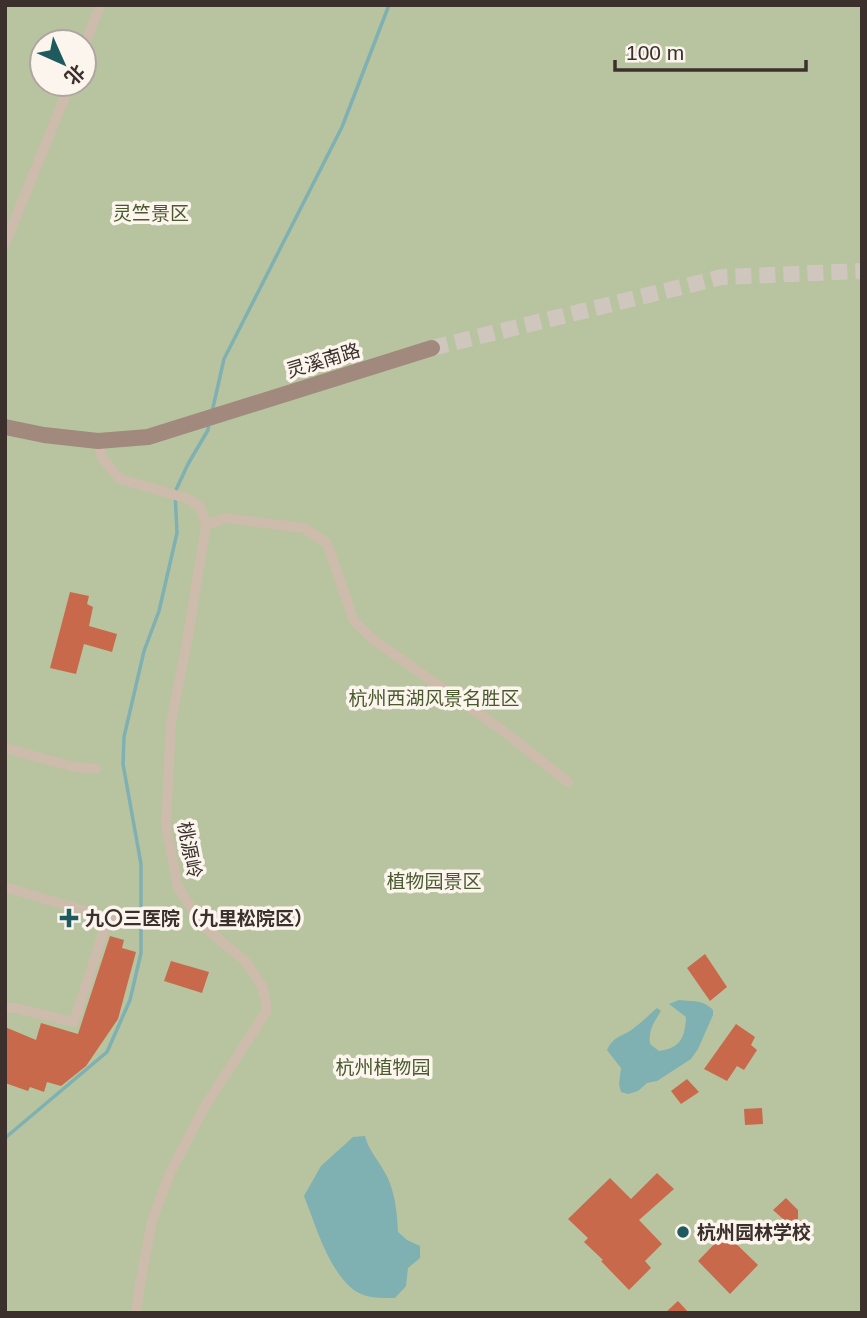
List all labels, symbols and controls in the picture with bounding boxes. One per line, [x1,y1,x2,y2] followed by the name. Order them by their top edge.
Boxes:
[28,28,98,98] north arrow
[615,28,806,72] scale bar
[626,41,684,64] text: 100 m
[61,61,89,89] text: 北
[113,203,189,224] park label: 灵竺景区
[284,339,363,382] street label: 灵溪南路
[348,688,520,709] park label: 杭州西湖风景名胜区
[174,820,205,880] street label: 桃源岭
[386,871,482,892] park label: 植物园景区
[59,908,79,928] marker: 九〇三医院（九里松院区）
[85,908,313,929] place label: 九〇三医院（九里松院区）
[335,1057,431,1078] park label: 杭州植物园
[697,1222,811,1243] place label: 杭州园林学校
[675,1224,691,1240] marker: 杭州园林学校

